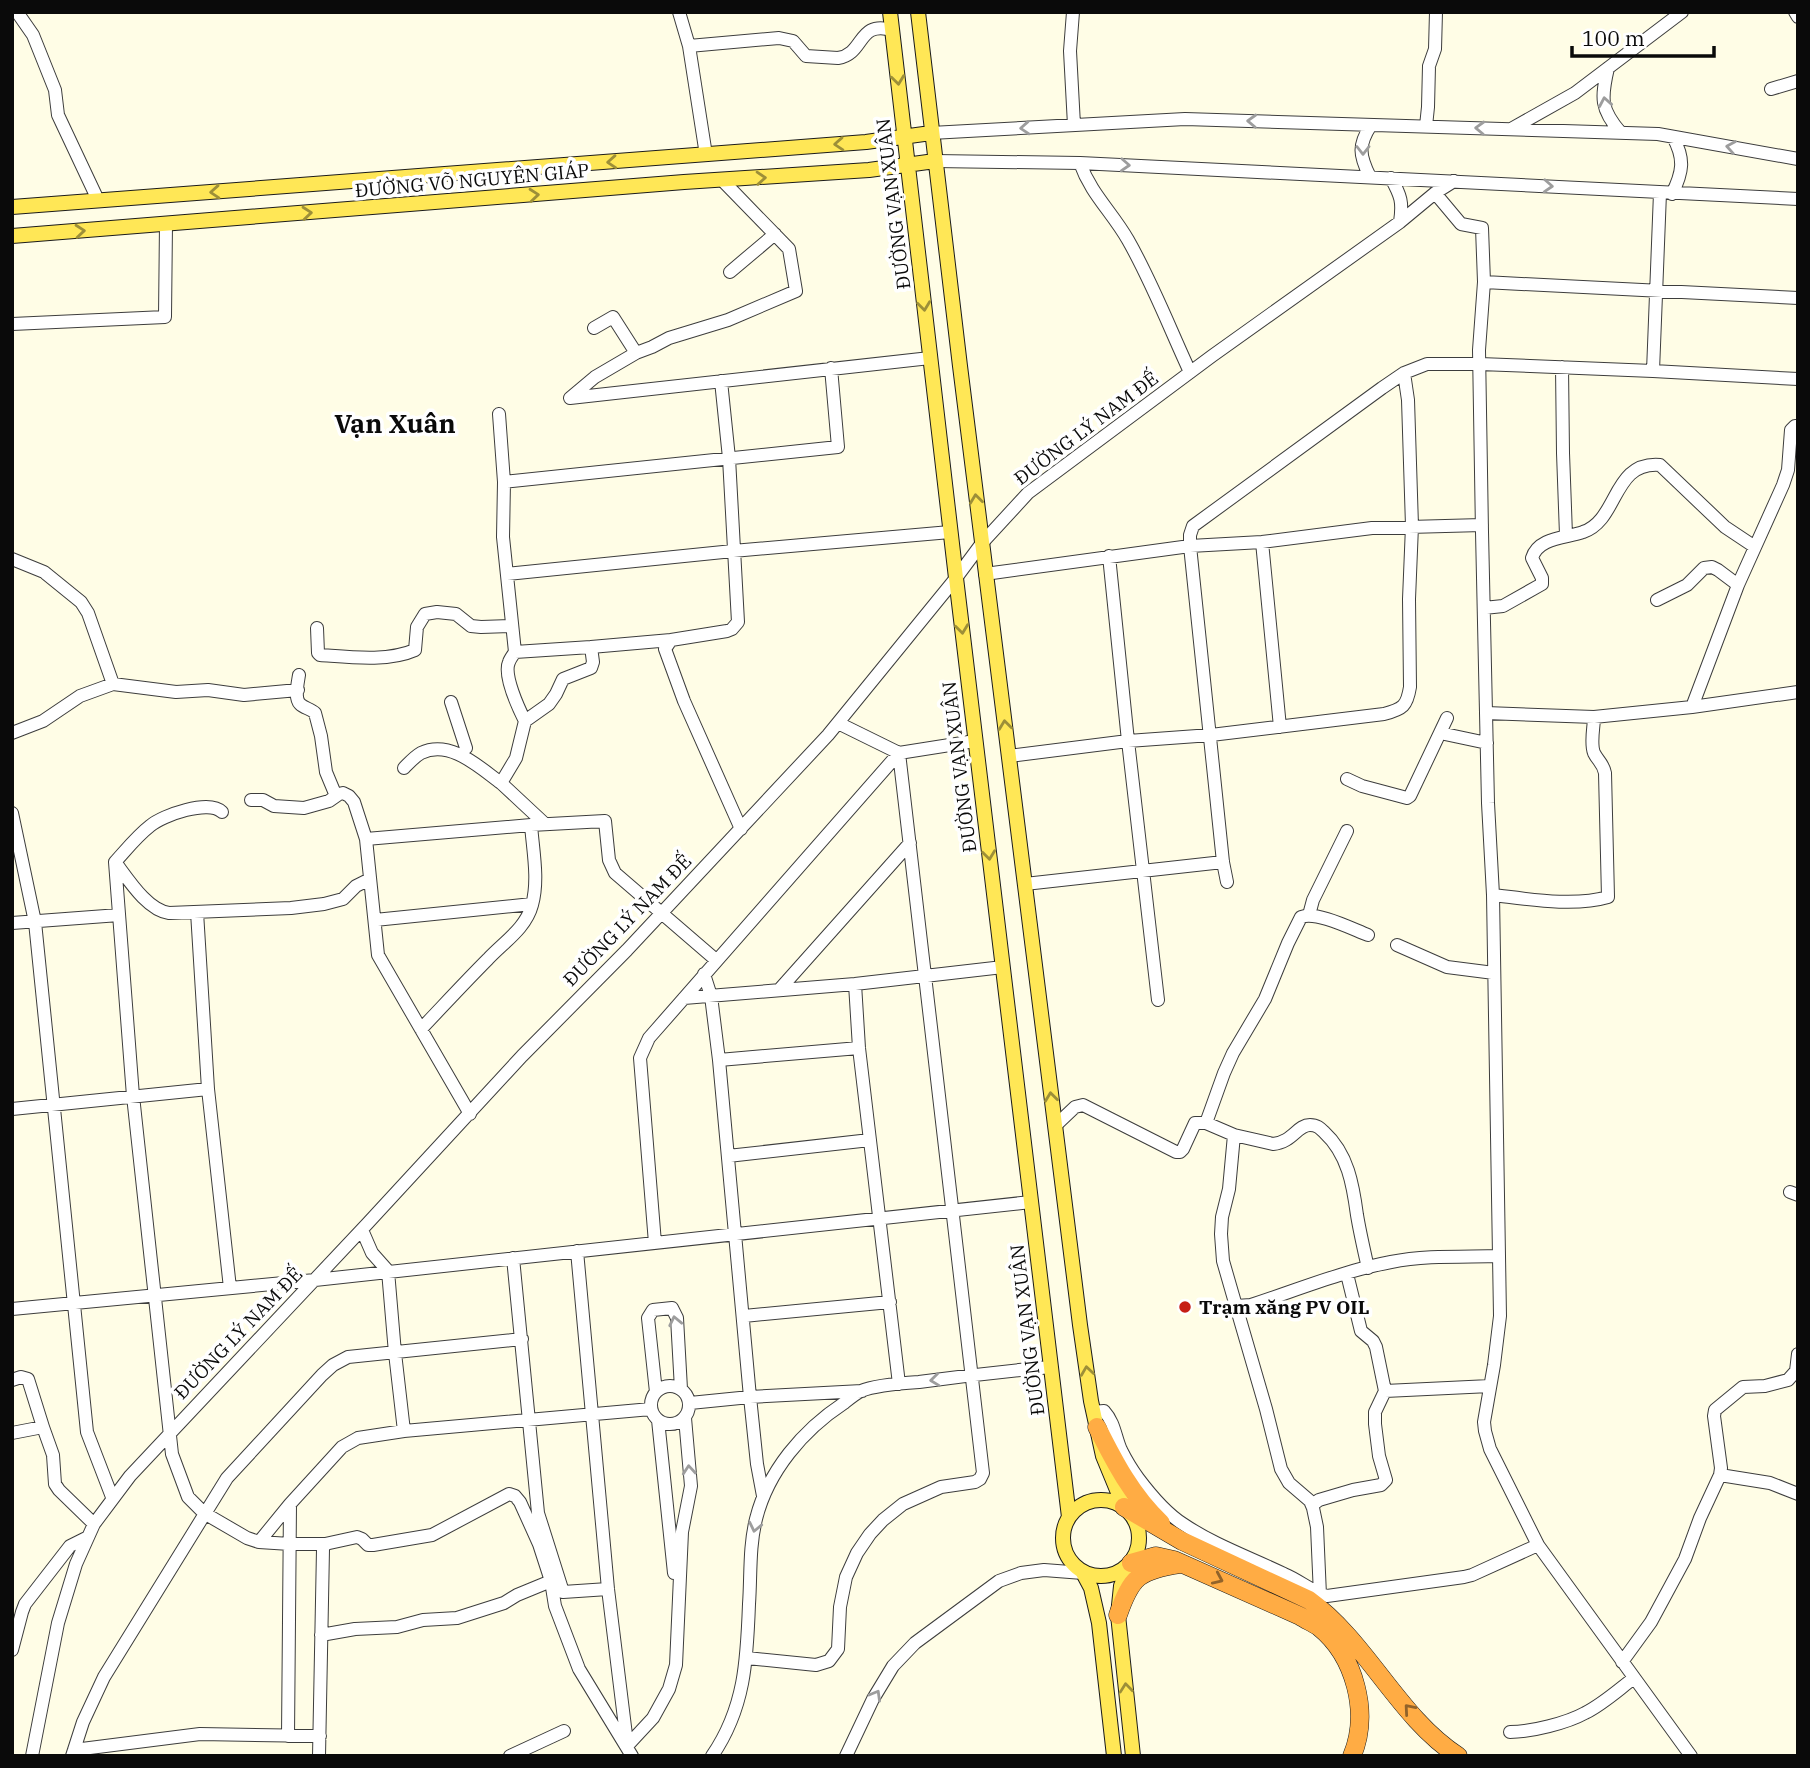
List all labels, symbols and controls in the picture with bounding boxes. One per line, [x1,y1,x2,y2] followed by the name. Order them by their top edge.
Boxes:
[1572,14,1714,58] scale bar
[1582,24,1645,52] text: 100 m
[891,74,906,86] one-way arrow
[1598,96,1613,108] one-way arrow
[1247,113,1257,129] one-way arrow
[871,117,915,291] street label: ĐƯỜNG VẠN XUÂN
[1019,121,1030,136] one-way arrow
[1474,121,1485,136] one-way arrow
[833,136,844,151] one-way arrow
[1725,140,1736,155] one-way arrow
[1355,146,1371,156] one-way arrow
[607,154,618,169] one-way arrow
[354,158,590,202] street label: ĐƯỜNG VÕ NGUYÊN GIÁP
[1120,158,1131,173] one-way arrow
[756,171,767,186] one-way arrow
[1543,179,1554,194] one-way arrow
[209,184,220,199] one-way arrow
[529,188,540,203] one-way arrow
[302,206,313,221] one-way arrow
[75,224,86,239] one-way arrow
[917,300,932,312] one-way arrow
[1008,364,1163,490] street label: ĐƯỜNG LÝ NAM ĐẾ
[334,406,456,440] district label: Vạn Xuân
[969,494,984,505] one-way arrow
[954,624,969,635] one-way arrow
[937,680,981,854] street label: ĐƯỜNG VẠN XUÂN
[997,719,1012,731] one-way arrow
[556,848,696,991] street label: ĐƯỜNG LÝ NAM ĐẾ
[982,849,997,861] one-way arrow
[1044,1091,1059,1103] one-way arrow
[1005,1243,1049,1417] street label: ĐƯỜNG VẠN XUÂN
[167,1261,307,1404] street label: ĐƯỜNG LÝ NAM ĐẾ
[1199,1295,1369,1319] place label: Trạm xăng PV OIL
[1177,1299,1193,1315] marker: Trạm xăng PV OIL
[669,1316,684,1328] one-way arrow
[1079,1365,1094,1377] one-way arrow
[929,1372,940,1387] one-way arrow
[682,1465,697,1476] one-way arrow
[748,1520,763,1532] one-way arrow
[1211,1571,1223,1585] one-way arrow
[1118,1682,1133,1694] one-way arrow
[868,1689,881,1702] one-way arrow
[1405,1704,1417,1717] one-way arrow

